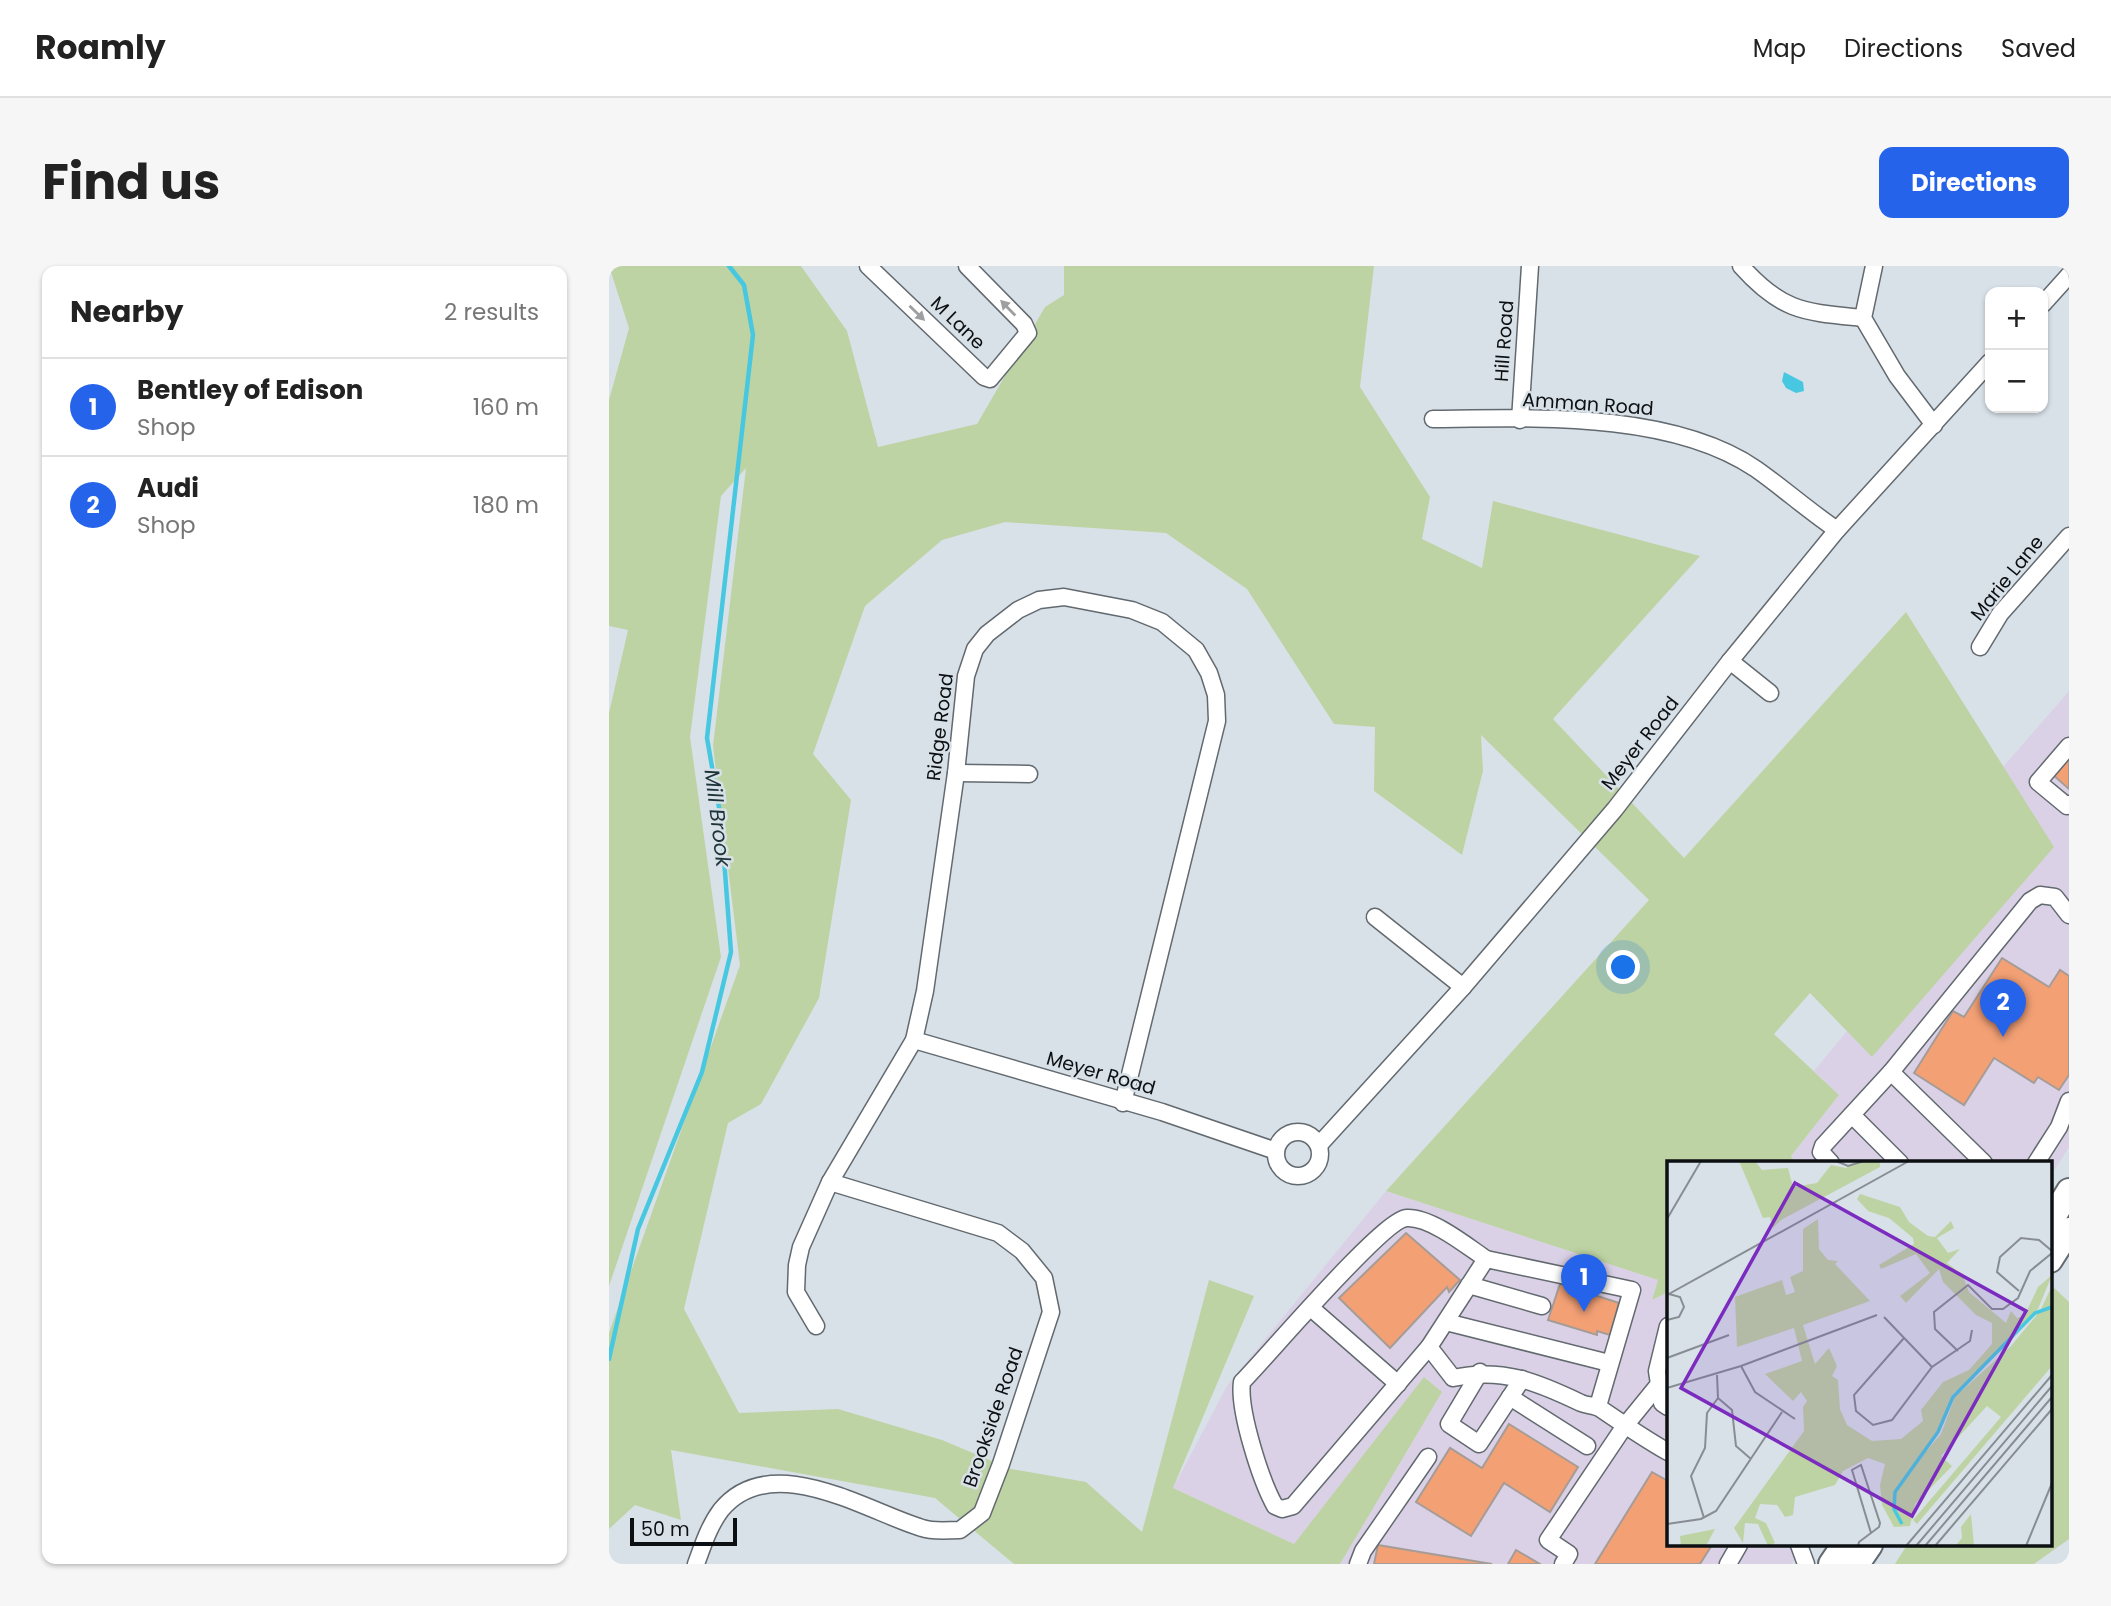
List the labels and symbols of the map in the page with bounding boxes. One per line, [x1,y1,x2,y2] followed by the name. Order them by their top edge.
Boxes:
[925,290,991,356] street label: M Lane
[1488,299,1520,383] street label: Hill Road
[1000,300,1017,316] one-way arrow
[908,305,925,321] one-way arrow
[1521,386,1655,422] street label: Amman Road
[1964,530,2050,626] street label: Marie Lane
[920,672,960,782] street label: Ridge Road
[1595,690,1685,796] street label: Meyer Road
[698,767,739,870] water label: Mill Brook
[1606,950,1640,984] your location
[1980,979,2026,1037] pin: 2
[1043,1045,1159,1101] street label: Meyer Road
[1667,1161,2051,1546] inset map
[1561,1254,1607,1312] pin: 1
[956,1343,1030,1491] street label: Brookside Road
[630,1515,737,1547] scale bar

